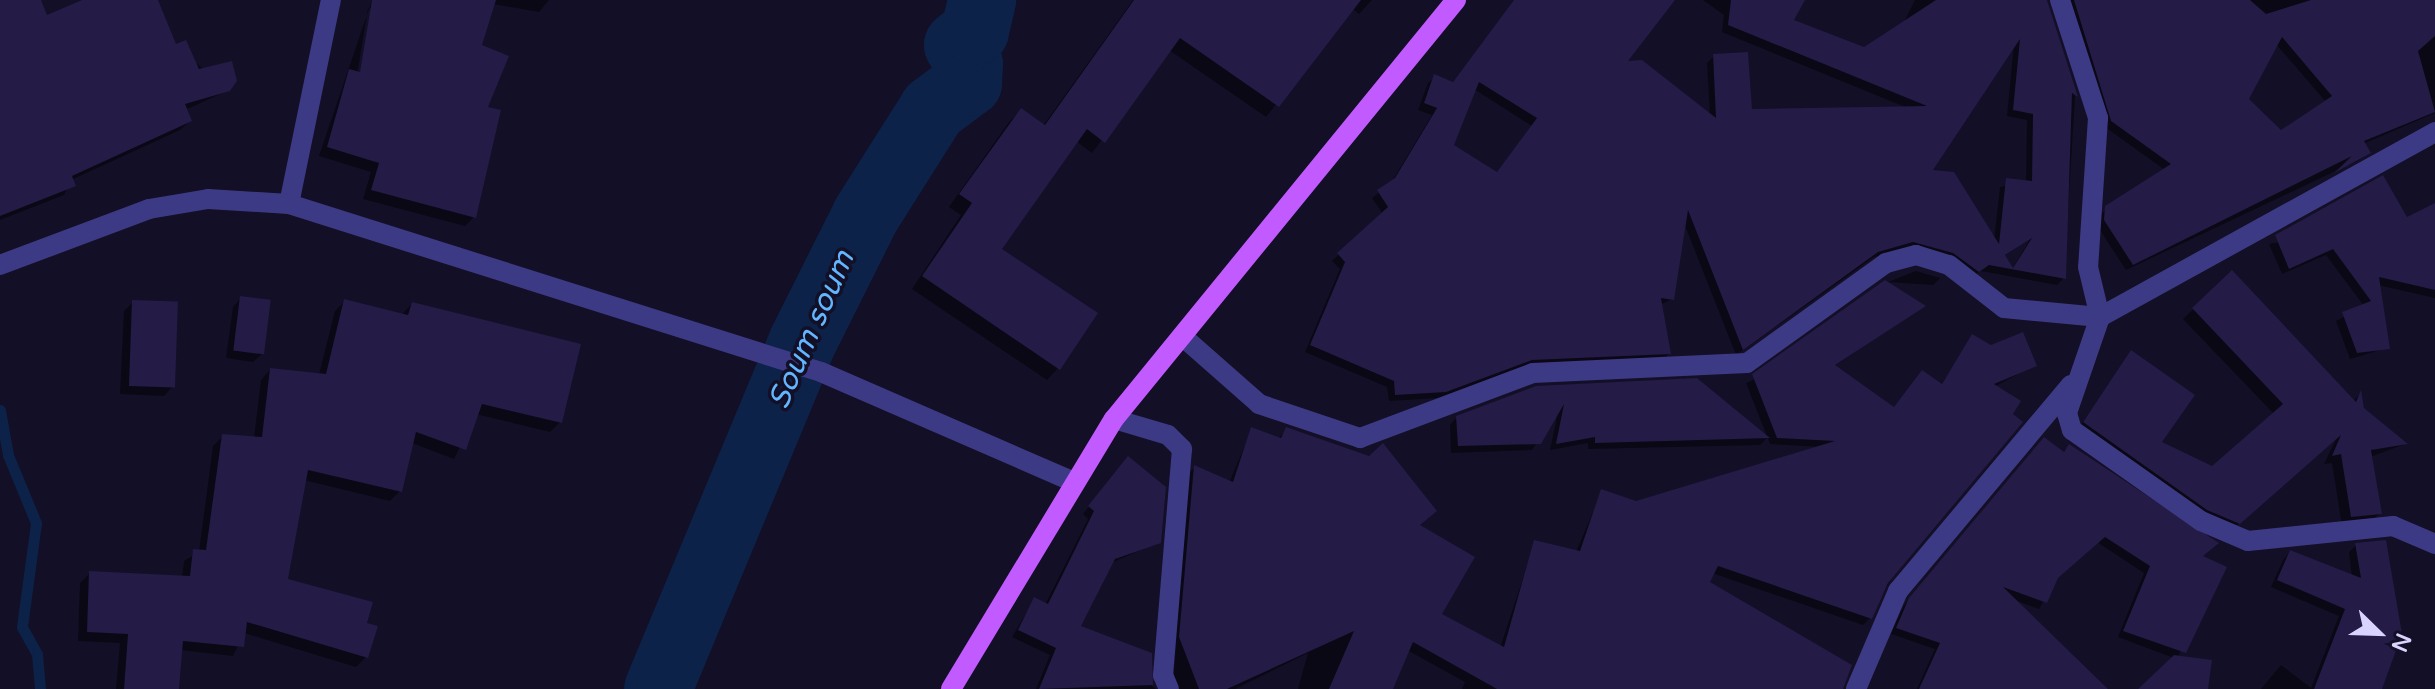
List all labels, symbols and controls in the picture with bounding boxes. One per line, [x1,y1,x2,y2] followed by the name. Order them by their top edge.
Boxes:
[761,246,863,414] water label: Soum soum
[2339,593,2419,673] north arrow
[2386,629,2417,656] text: N

